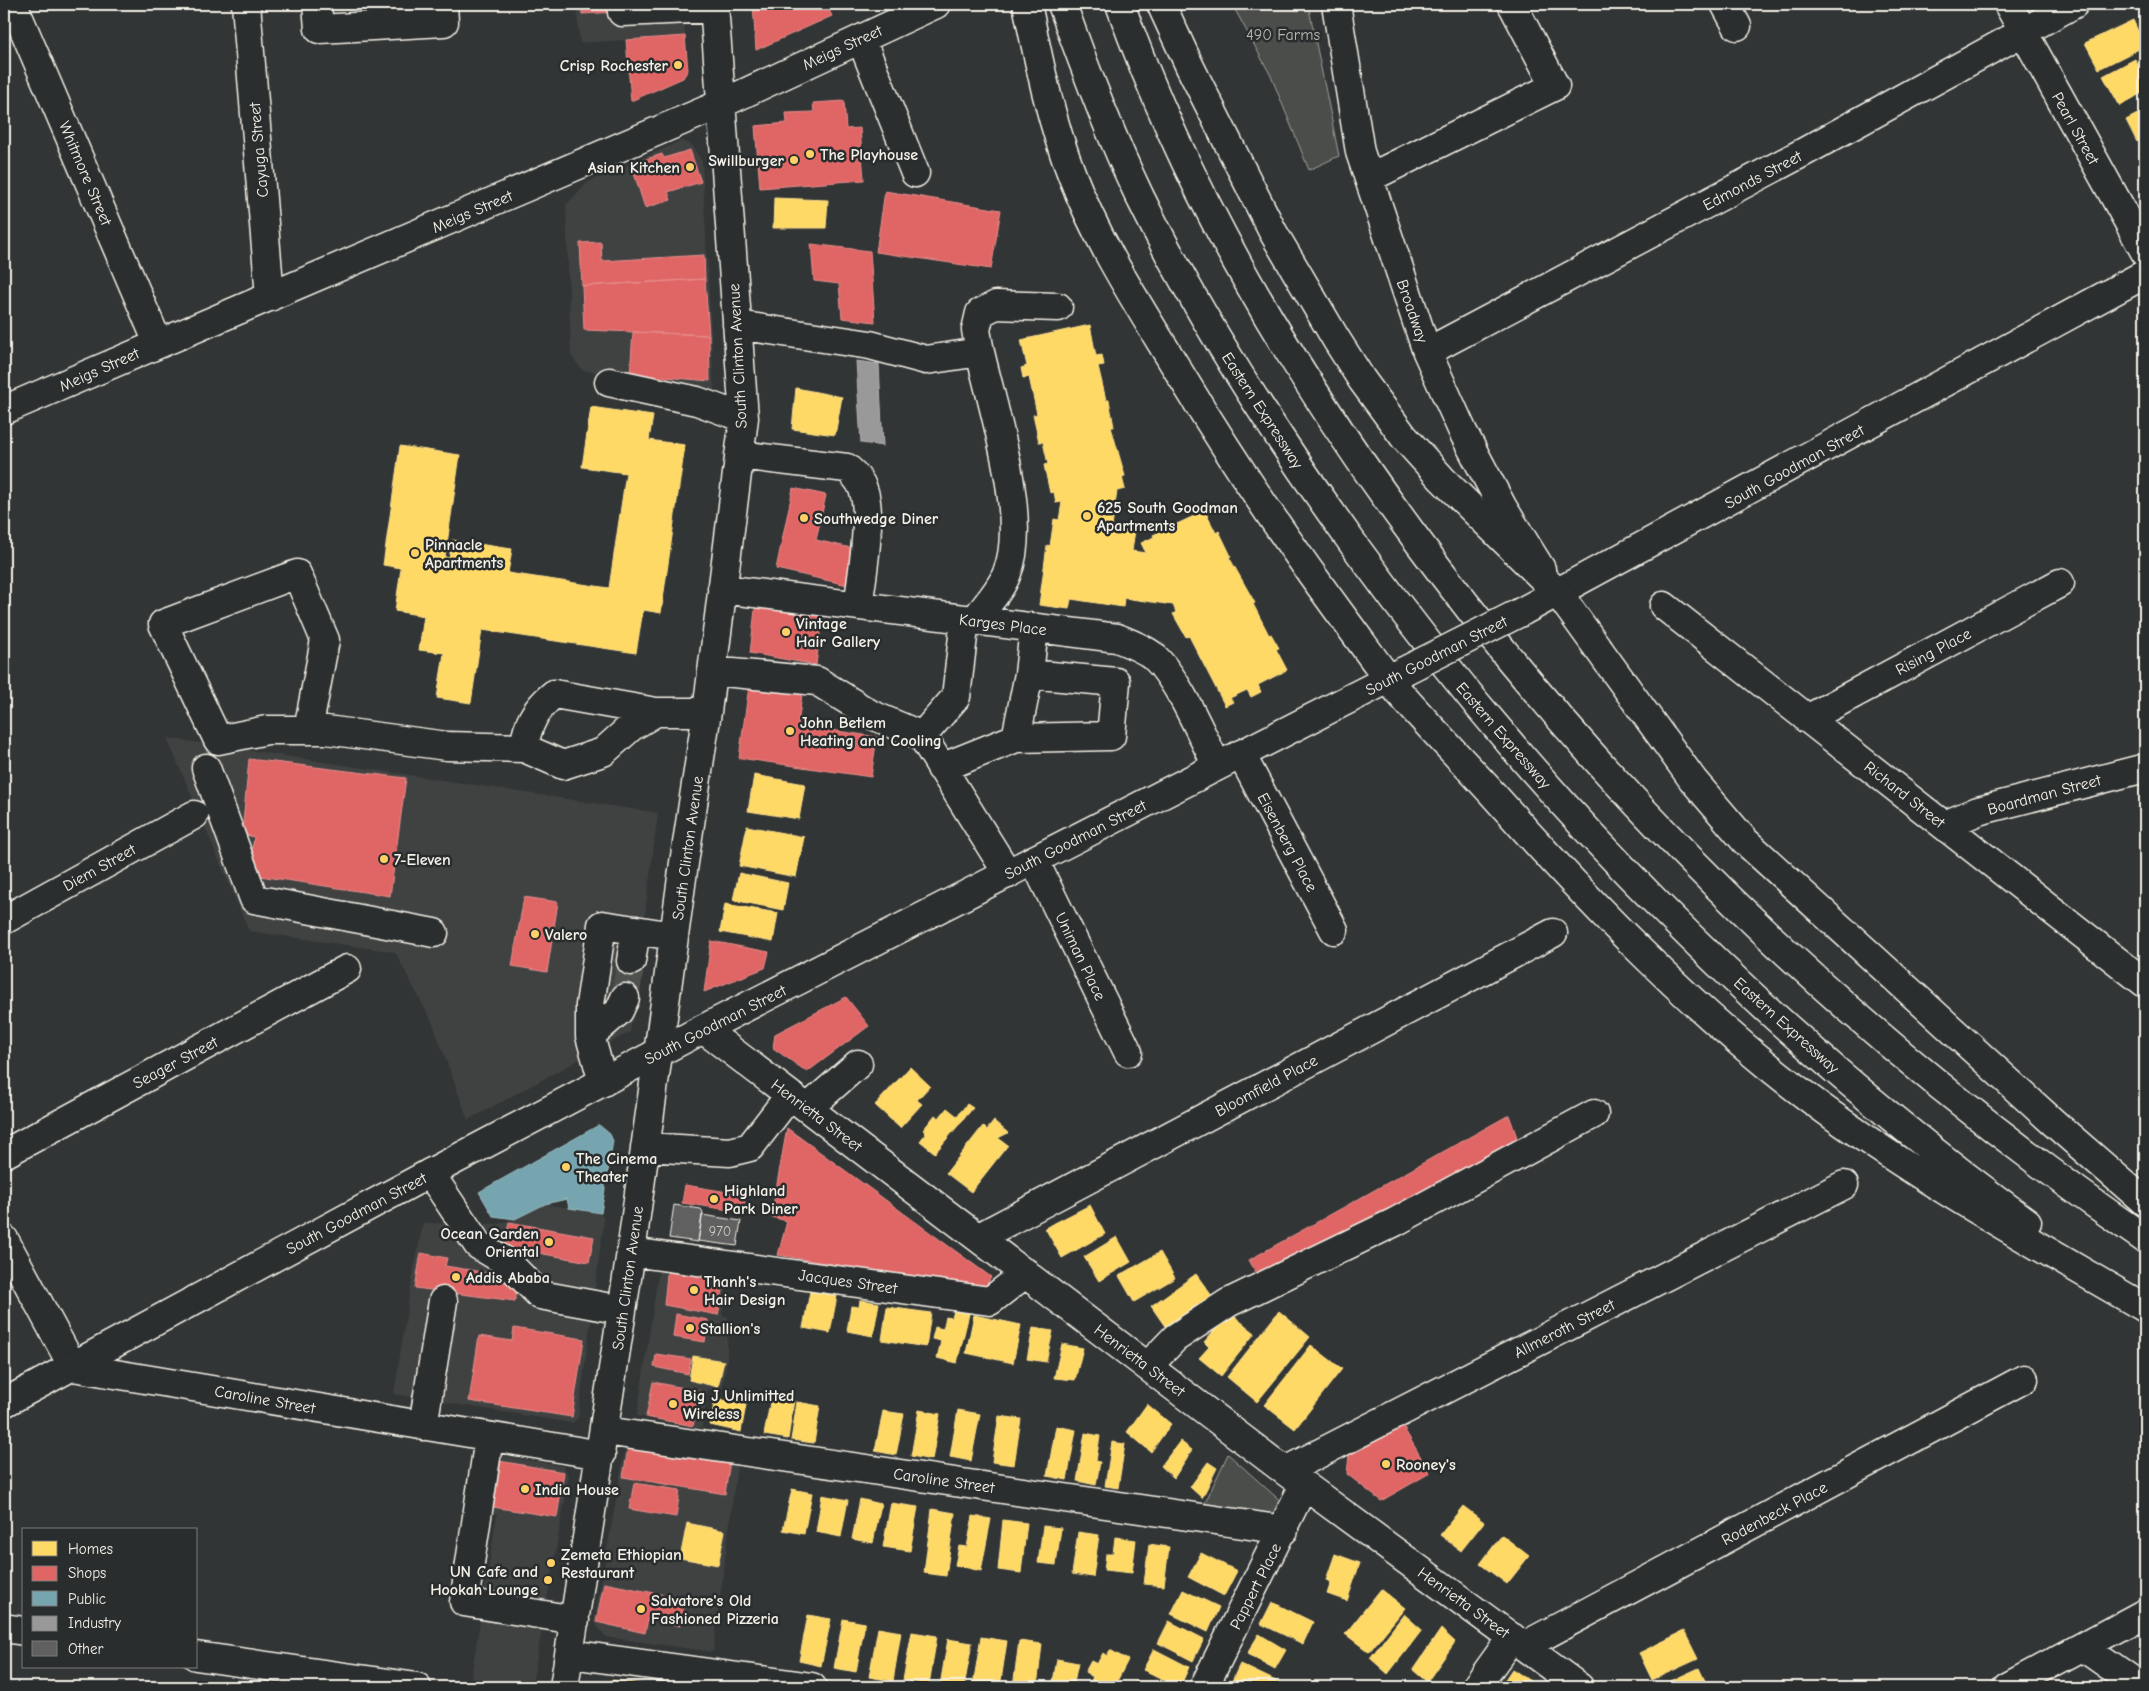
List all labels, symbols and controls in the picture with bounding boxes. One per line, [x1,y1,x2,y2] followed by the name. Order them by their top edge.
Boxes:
[800,21,885,74] street label: Meigs Street
[1246,26,1320,44] park label: 490 Farms
[560,57,669,75] place label: Crisp Rochester
[672,59,684,71] marker: Crisp Rochester
[2048,89,2103,168] street label: Pearl Street
[246,101,272,198] street label: Cayuga Street
[55,118,115,229] street label: Whitmore Street
[820,146,918,164] place label: The Playhouse
[1700,147,1805,214] street label: Edmonds Street
[804,148,816,160] marker: The Playhouse
[708,152,785,170] place label: Swillburger
[788,154,800,166] marker: Swillburger
[588,159,680,177] place label: Asian Kitchen
[684,161,696,173] marker: Asian Kitchen
[429,187,516,237] street label: Meigs Street
[1393,277,1432,346] street label: Broadway
[725,283,751,429] street label: South Clinton Avenue
[57,344,143,396] street label: Meigs Street
[1218,349,1307,473] street label: Eastern Expressway
[1722,421,1868,513] street label: South Goodman Street
[1097,499,1238,535] place label: 625 South Goodman Apartments
[814,510,939,528] place label: Southwedge Diner
[1081,510,1093,522] marker: 625 South Goodman Apartments
[798,512,810,524] marker: Southwedge Diner
[425,536,504,572] place label: Pinnacle Apartments
[409,547,421,559] marker: Pinnacle Apartments
[958,611,1048,639] street label: Karges Place
[1363,612,1511,699] street label: South Goodman Street
[796,615,881,651] place label: Vintage Hair Gallery
[1893,625,1974,679] street label: Rising Place
[780,626,792,638] marker: Vintage Hair Gallery
[1452,679,1555,793] street label: Eastern Expressway
[800,714,942,750] place label: John Betlem Heating and Cooling
[784,725,796,737] marker: John Betlem Heating and Cooling
[1860,758,1949,832] street label: Richard Street
[1986,771,2103,819] street label: Boardman Street
[669,775,707,921] street label: South Clinton Avenue
[1253,790,1321,895] street label: Eisenberg Place
[1002,796,1150,883] street label: South Goodman Street
[60,840,139,895] street label: Diem Street
[394,851,451,869] place label: 7-Eleven
[378,853,390,865] marker: 7-Eleven
[1051,909,1109,1003] street label: Uniman Place
[545,926,587,944] place label: Valero
[529,928,541,940] marker: Valero
[1730,974,1843,1078] street label: Eastern Expressway
[642,981,790,1068] street label: South Goodman Street
[130,1033,221,1093] street label: Seager Street
[1212,1051,1321,1120] street label: Bloomfield Place
[768,1076,866,1156] street label: Henrietta Street
[576,1150,657,1186] place label: The Cinema Theater
[560,1161,572,1173] marker: The Cinema Theater
[283,1169,430,1259] street label: South Goodman Street
[724,1182,798,1218] place label: Highland Park Diner
[708,1193,720,1205] marker: Highland Park Diner
[609,1205,647,1351] street label: South Clinton Avenue
[709,1223,731,1240] house number: 970
[441,1225,539,1261] place label: Ocean Garden Oriental
[543,1236,555,1248] marker: Ocean Garden Oriental
[797,1266,899,1298] street label: Jacques Street
[466,1269,550,1287] place label: Addis Ababa
[450,1271,462,1283] marker: Addis Ababa
[704,1273,786,1309] place label: Thanh's Hair Design
[688,1284,700,1296] marker: Thanh's Hair Design
[1511,1296,1618,1362] street label: Allmeroth Street
[700,1320,760,1338] place label: Stallion's
[1091,1321,1189,1401] street label: Henrietta Street
[684,1322,696,1334] marker: Stallion's
[213,1382,317,1418] street label: Caroline Street
[683,1387,794,1423] place label: Big J Unlimitted Wireless
[667,1398,679,1410] marker: Big J Unlimitted Wireless
[1396,1456,1456,1474] place label: Rooney's
[1380,1458,1392,1470] marker: Rooney's
[892,1465,996,1497] street label: Caroline Street
[1719,1478,1830,1549] street label: Rodenbeck Place
[535,1481,619,1499] place label: India House
[519,1483,531,1495] marker: India House
[22,1528,198,1668] legend
[68,1540,113,1558] text: Homes
[1226,1540,1285,1633] street label: Pappert Place
[561,1546,682,1582] place label: Zemeta Ethiopian Restaurant
[545,1557,557,1569] marker: Zemeta Ethiopian Restaurant
[430,1563,538,1599] place label: UN Cafe and Hookah Lounge
[68,1564,106,1582] text: Shops
[1414,1564,1513,1642] street label: Henrietta Street
[542,1574,554,1586] marker: UN Cafe and Hookah Lounge
[68,1590,106,1608] text: Public
[651,1592,779,1628] place label: Salvatore's Old Fashioned Pizzeria
[635,1603,647,1615] marker: Salvatore's Old Fashioned Pizzeria
[68,1614,121,1632] text: Industry
[68,1640,103,1658] text: Other

